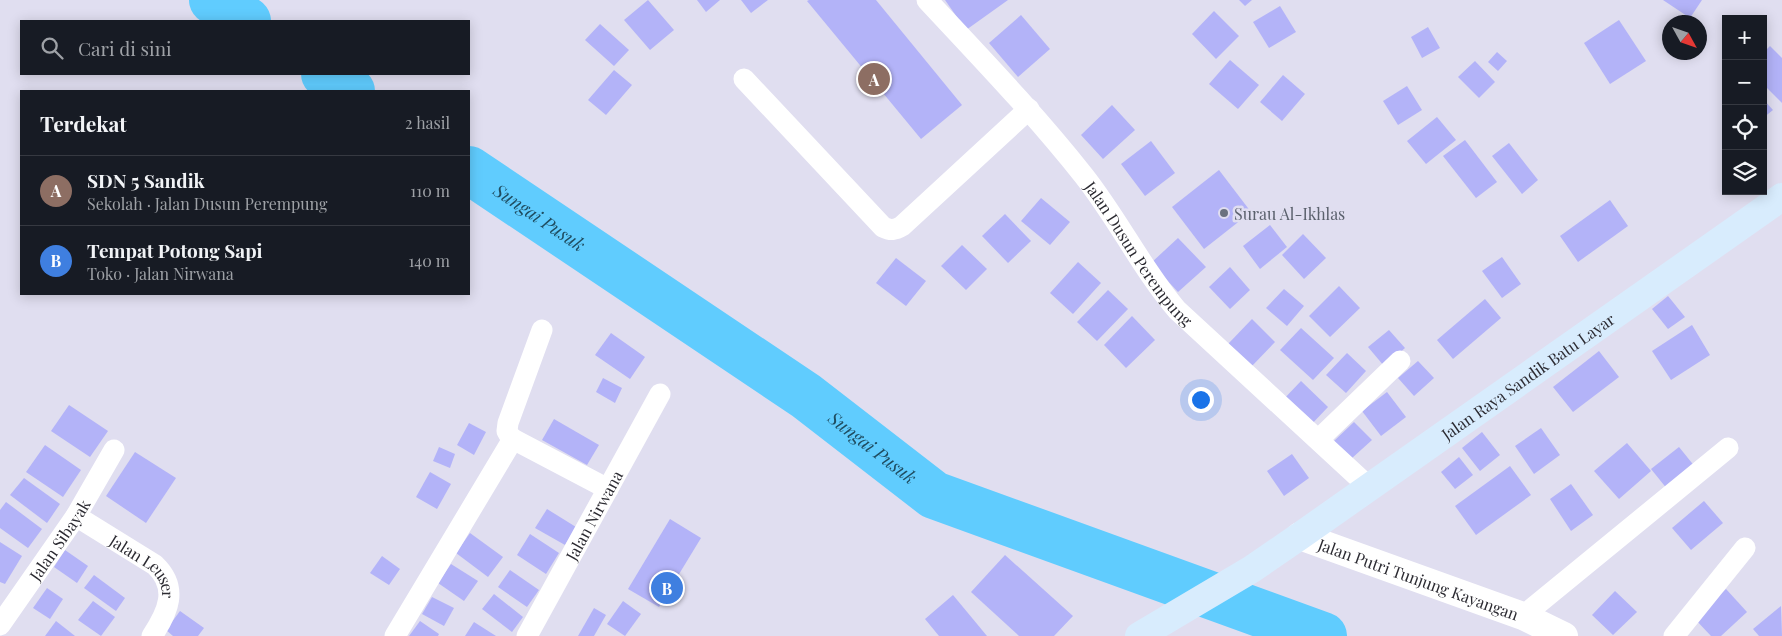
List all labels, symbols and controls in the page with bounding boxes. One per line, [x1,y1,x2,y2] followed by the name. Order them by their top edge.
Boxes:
[1662,15,1707,60] north arrow
[1722,15,1767,195] map controls
[1722,15,1767,60] button: +
[20,20,470,75] search box
[38,34,66,62] icon: search
[78,35,172,61] text: Cari di sini
[858,60,890,98] pin: A
[1722,60,1767,105] button: −
[1722,105,1767,150] button: locate
[40,109,127,137] text: Terdekat
[405,112,450,133] text: 2 hasil
[1722,150,1767,195] button: layers
[87,167,205,193] text: SDN 5 Sandik
[1080,176,1198,330] street label: Jalan Dusun Perempung
[488,177,590,257] water label: Sungai Pusuk
[51,180,61,201] text: A
[410,180,450,201] text: 110 m
[87,193,327,214] text: Sekolah · Jalan Dusun Perempung
[1234,203,1345,224] place label: Surau Al-Ikhlas
[1218,207,1230,219] marker: Surau Al-Ikhlas
[87,237,263,263] text: Tempat Potong Sapi
[51,250,61,271] text: B
[408,250,450,271] text: 140 m
[87,263,234,284] text: Toko · Jalan Nirwana
[1436,308,1618,445] street label: Jalan Raya Sandik Batu Layar
[1188,387,1214,413] your location
[823,405,922,489] water label: Sungai Pusuk
[560,466,627,565] street label: Jalan Nirwana
[23,495,94,585] street label: Jalan Sibayak
[105,529,179,598] street label: Jalan Leuser
[1315,533,1522,624] street label: Jalan Putri Tunjung Kayangan
[651,569,683,607] pin: B

